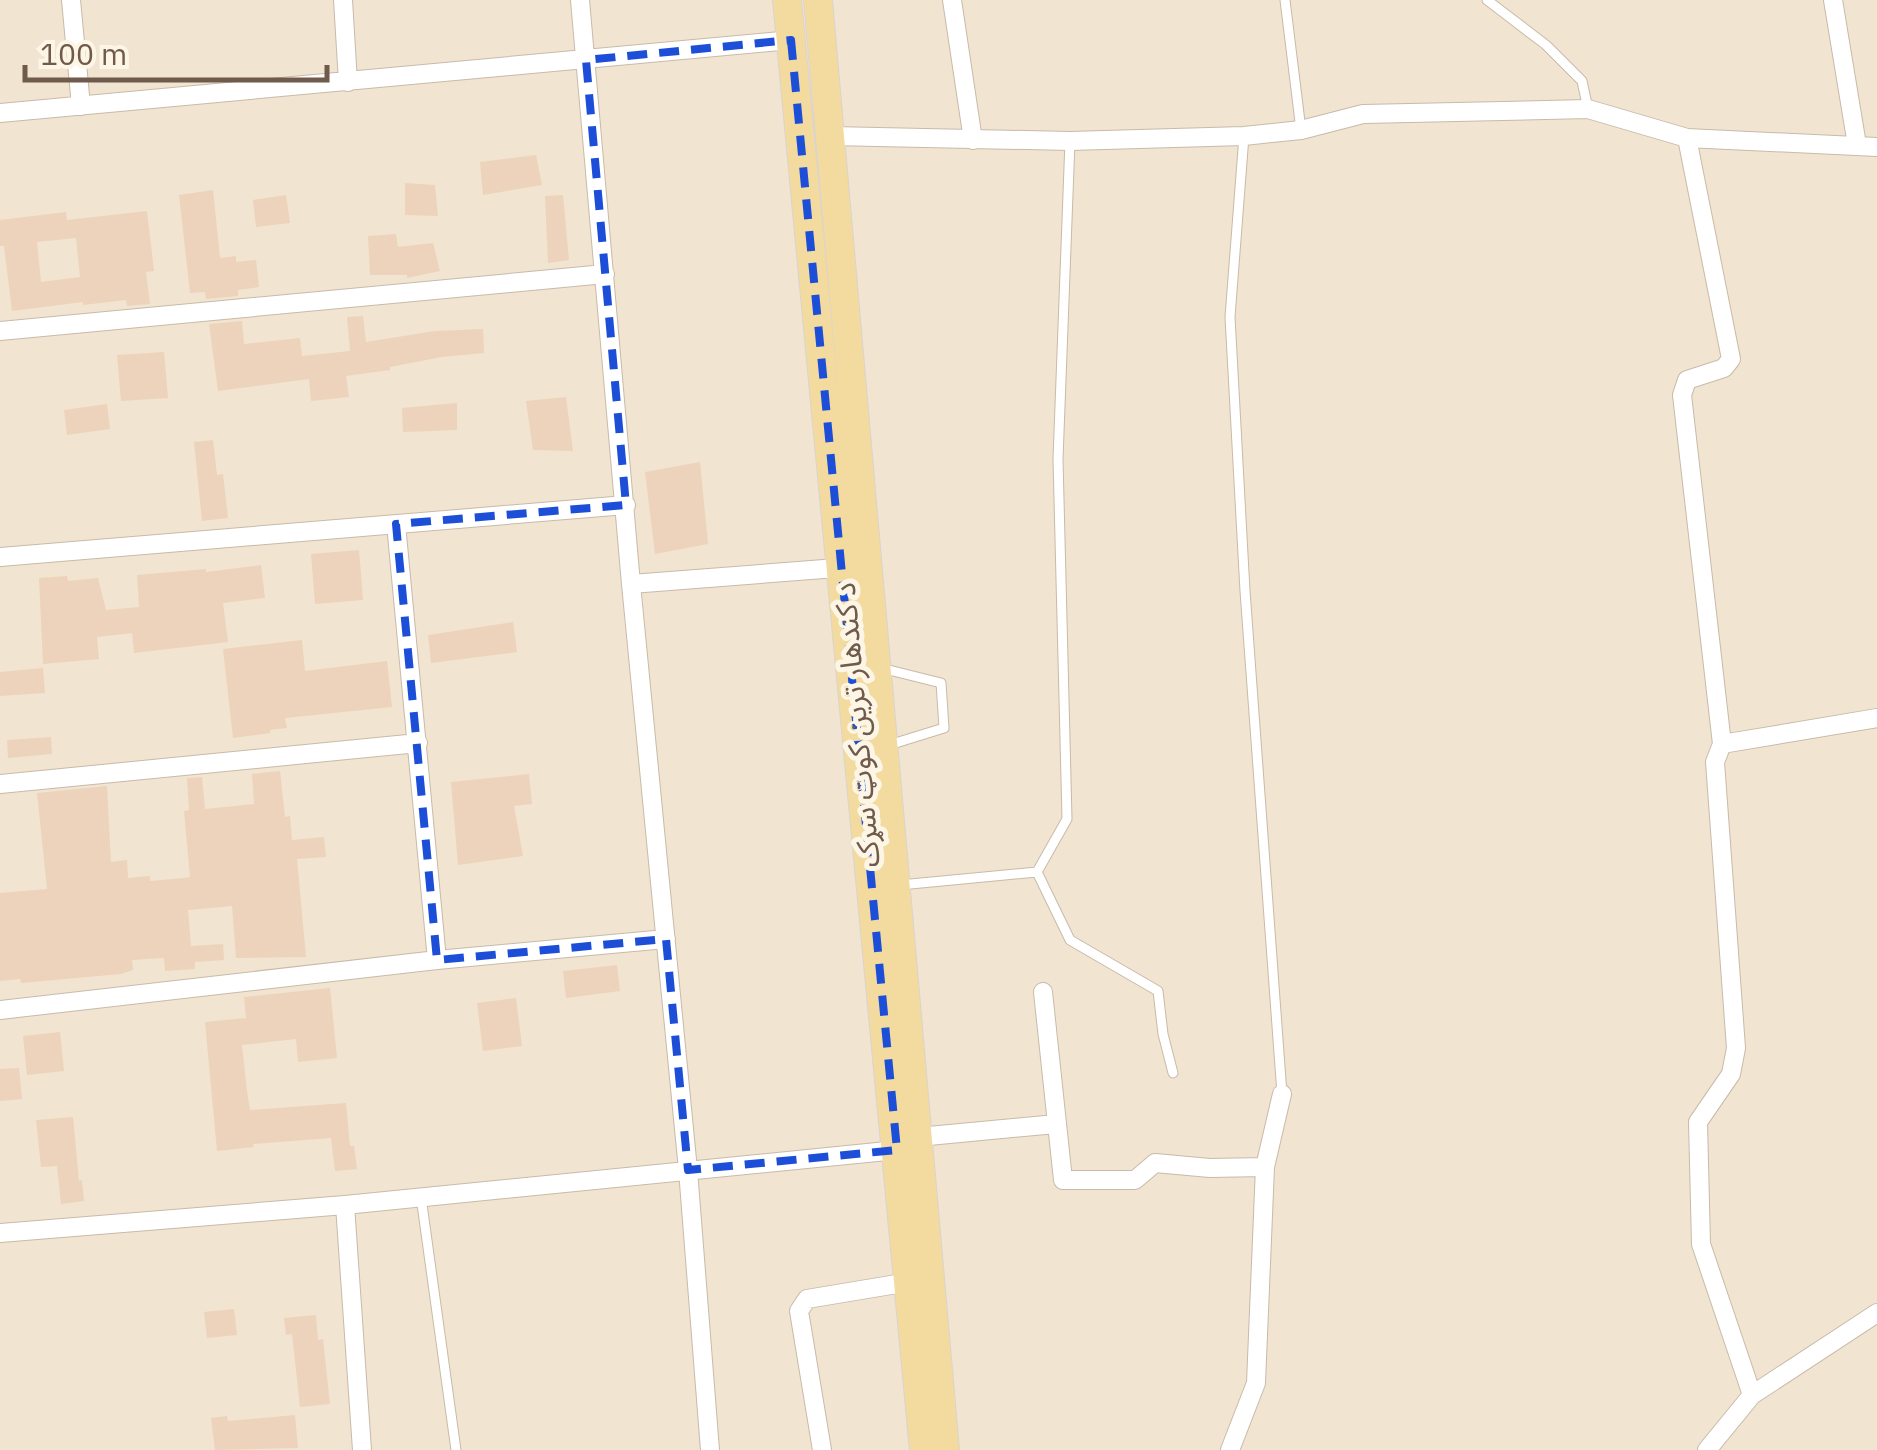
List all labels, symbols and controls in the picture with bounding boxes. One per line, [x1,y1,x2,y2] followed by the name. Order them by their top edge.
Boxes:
[25,20,328,82] scale bar
[40,34,127,73] text: 100 m
[824,581,887,869] street label: د کندهار ترين کوټ سړک

